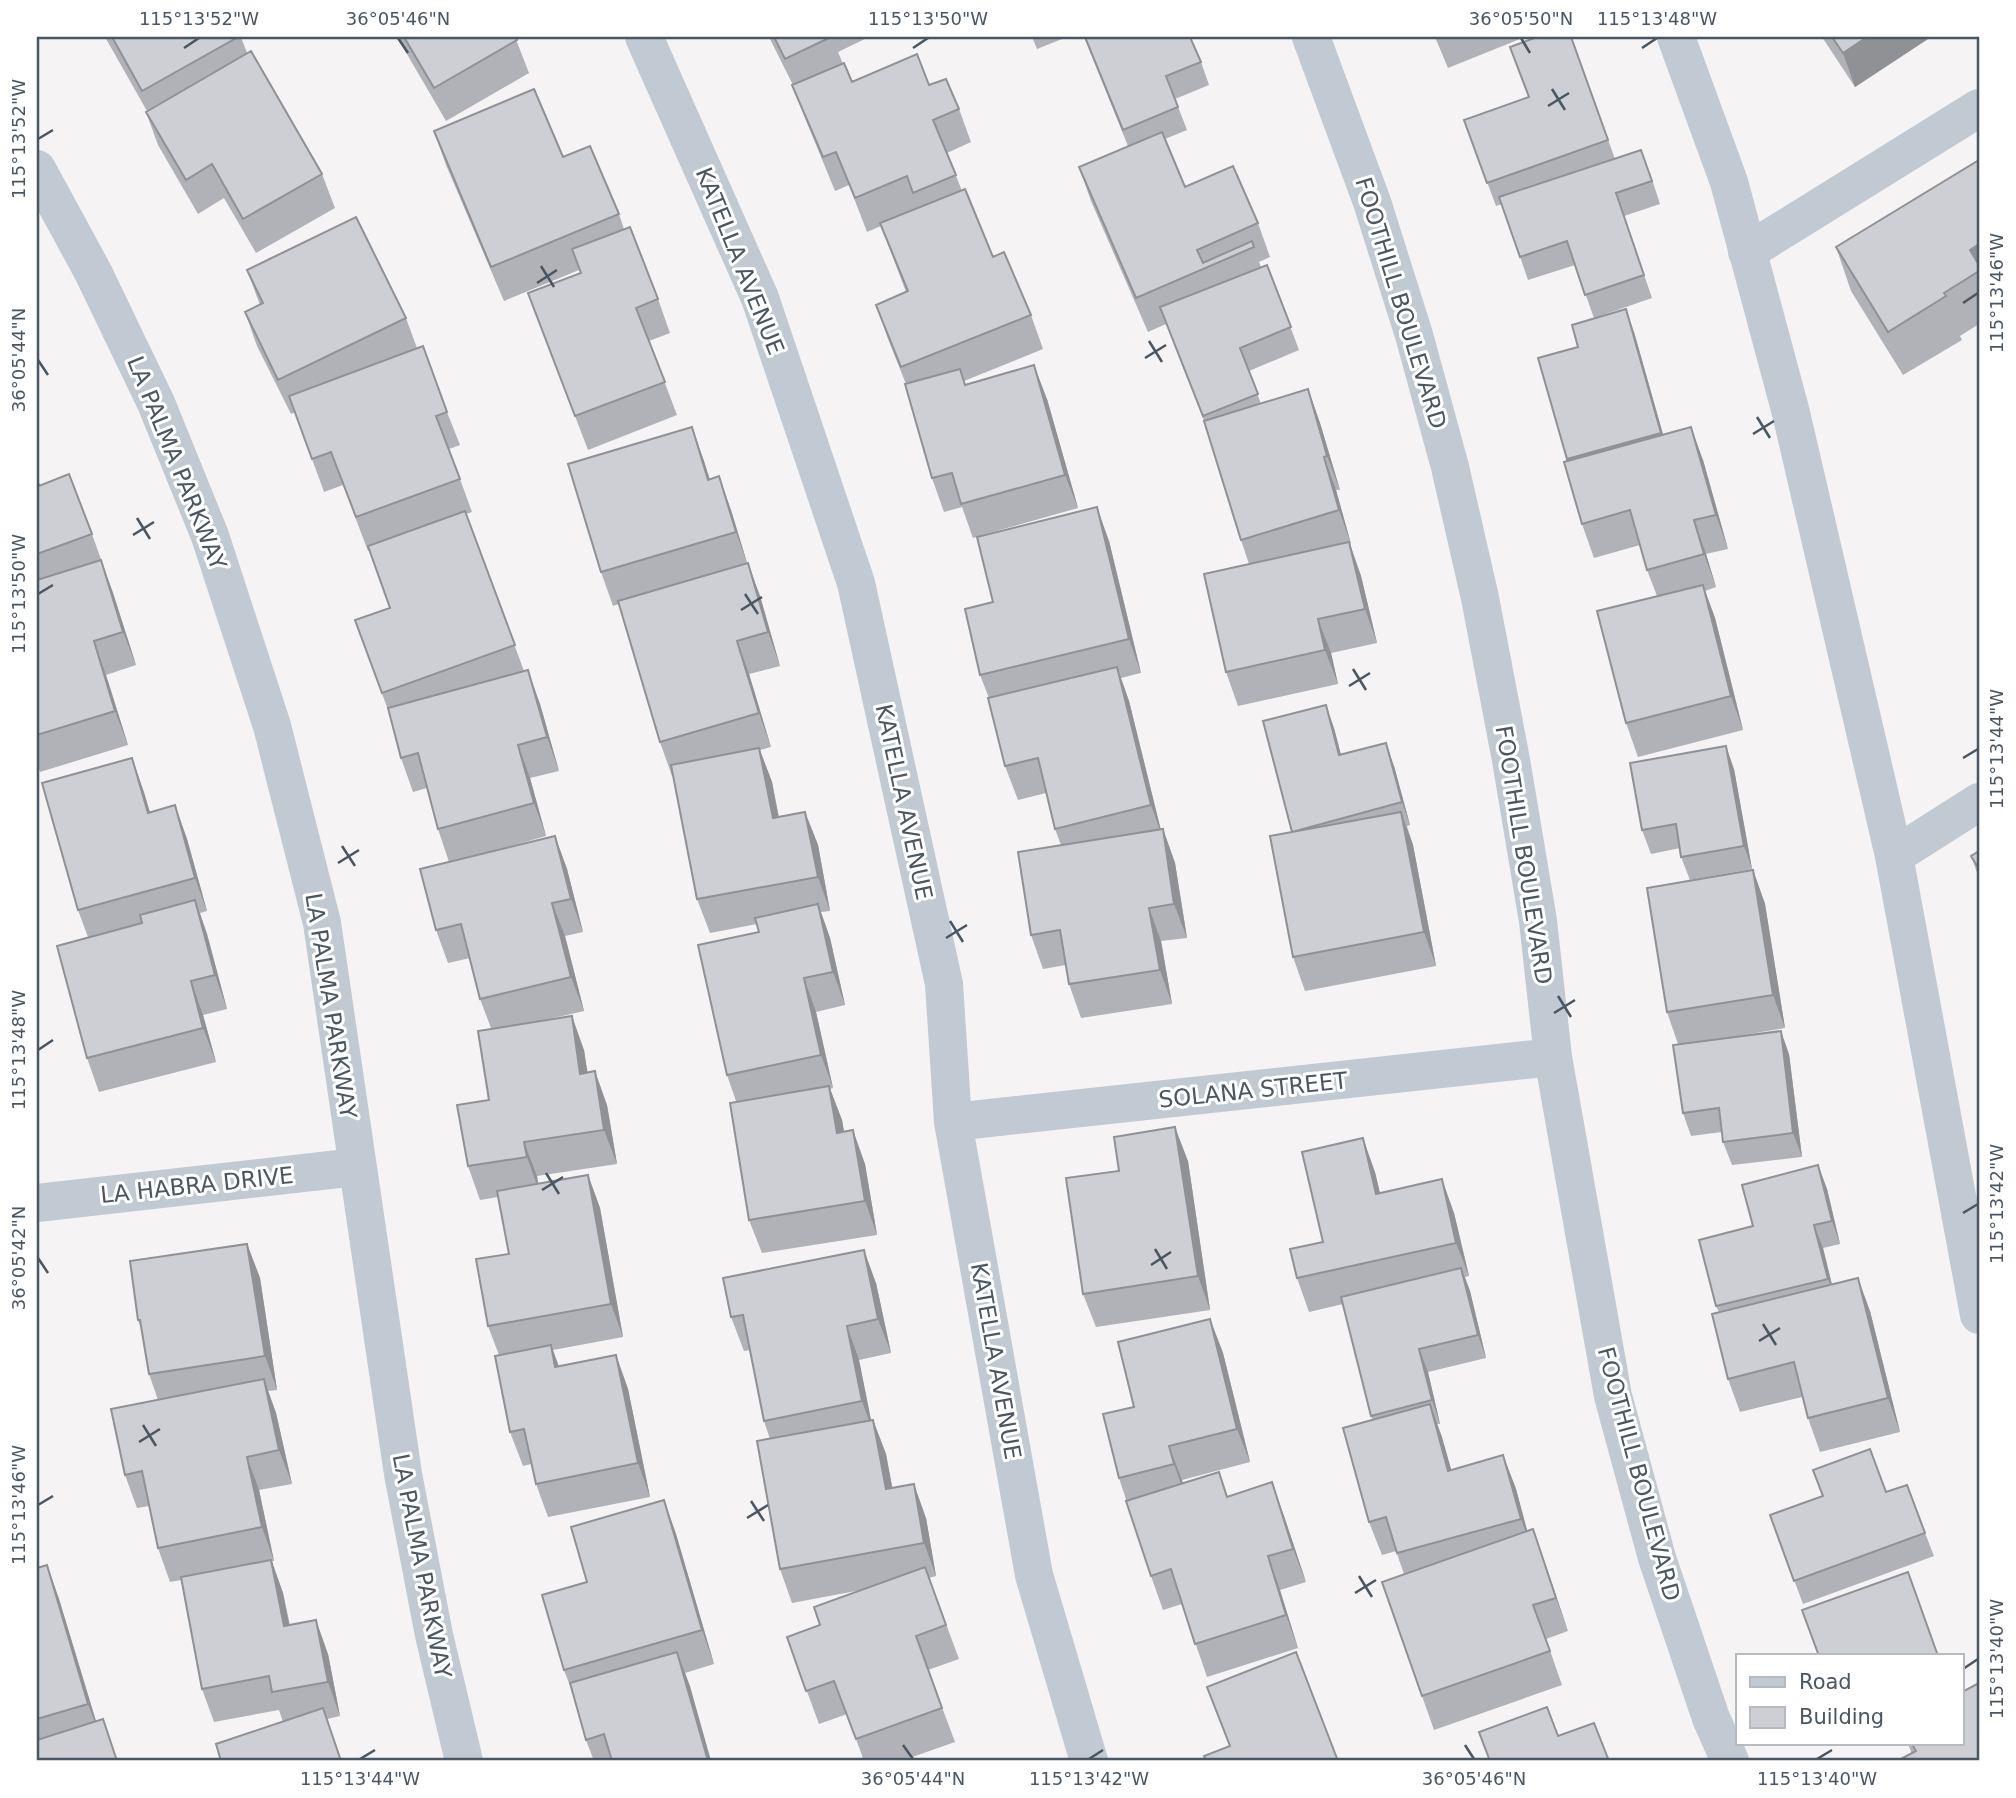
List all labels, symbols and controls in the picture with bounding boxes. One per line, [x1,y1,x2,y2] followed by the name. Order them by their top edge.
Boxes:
[139,8,259,29] text: 115°13'52"W
[346,8,450,29] text: 36°05'46"N
[868,8,988,29] text: 115°13'50"W
[1469,8,1573,29] text: 36°05'50"N
[1597,8,1717,29] text: 115°13'48"W
[8,79,29,199] text: 115°13'52"W
[691,164,789,358] street label: KATELLA AVENUE
[1350,174,1452,432] street label: FOOTHILL BOULEVARD
[1986,233,2007,353] text: 115°13'46"W
[8,308,29,412] text: 36°05'44"N
[122,352,232,574] street label: LA PALMA PARKWAY
[8,534,29,654] text: 115°13'50"W
[1986,689,2007,809] text: 115°13'44"W
[871,702,937,902] street label: KATELLA AVENUE
[1491,724,1557,986] street label: FOOTHILL BOULEVARD
[300,891,362,1122] street label: LA PALMA PARKWAY
[8,990,29,1110] text: 115°13'48"W
[1157,1067,1350,1113] street label: SOLANA STREET
[1986,1144,2007,1264] text: 115°13'42"W
[99,1162,295,1208] street label: LA HABRA DRIVE
[8,1206,29,1310] text: 36°05'42"N
[966,1261,1026,1461] street label: KATELLA AVENUE
[1593,1344,1685,1604] street label: FOOTHILL BOULEVARD
[8,1445,29,1565] text: 115°13'46"W
[387,1452,457,1681] street label: LA PALMA PARKWAY
[1986,1599,2007,1719] text: 115°13'40"W
[1736,1654,1964,1745] legend
[1799,1670,1852,1694] text: Road
[1799,1705,1884,1729] text: Building
[300,1768,420,1789] text: 115°13'44"W
[861,1768,965,1789] text: 36°05'44"N
[1029,1768,1149,1789] text: 115°13'42"W
[1422,1768,1526,1789] text: 36°05'46"N
[1757,1768,1877,1789] text: 115°13'40"W

